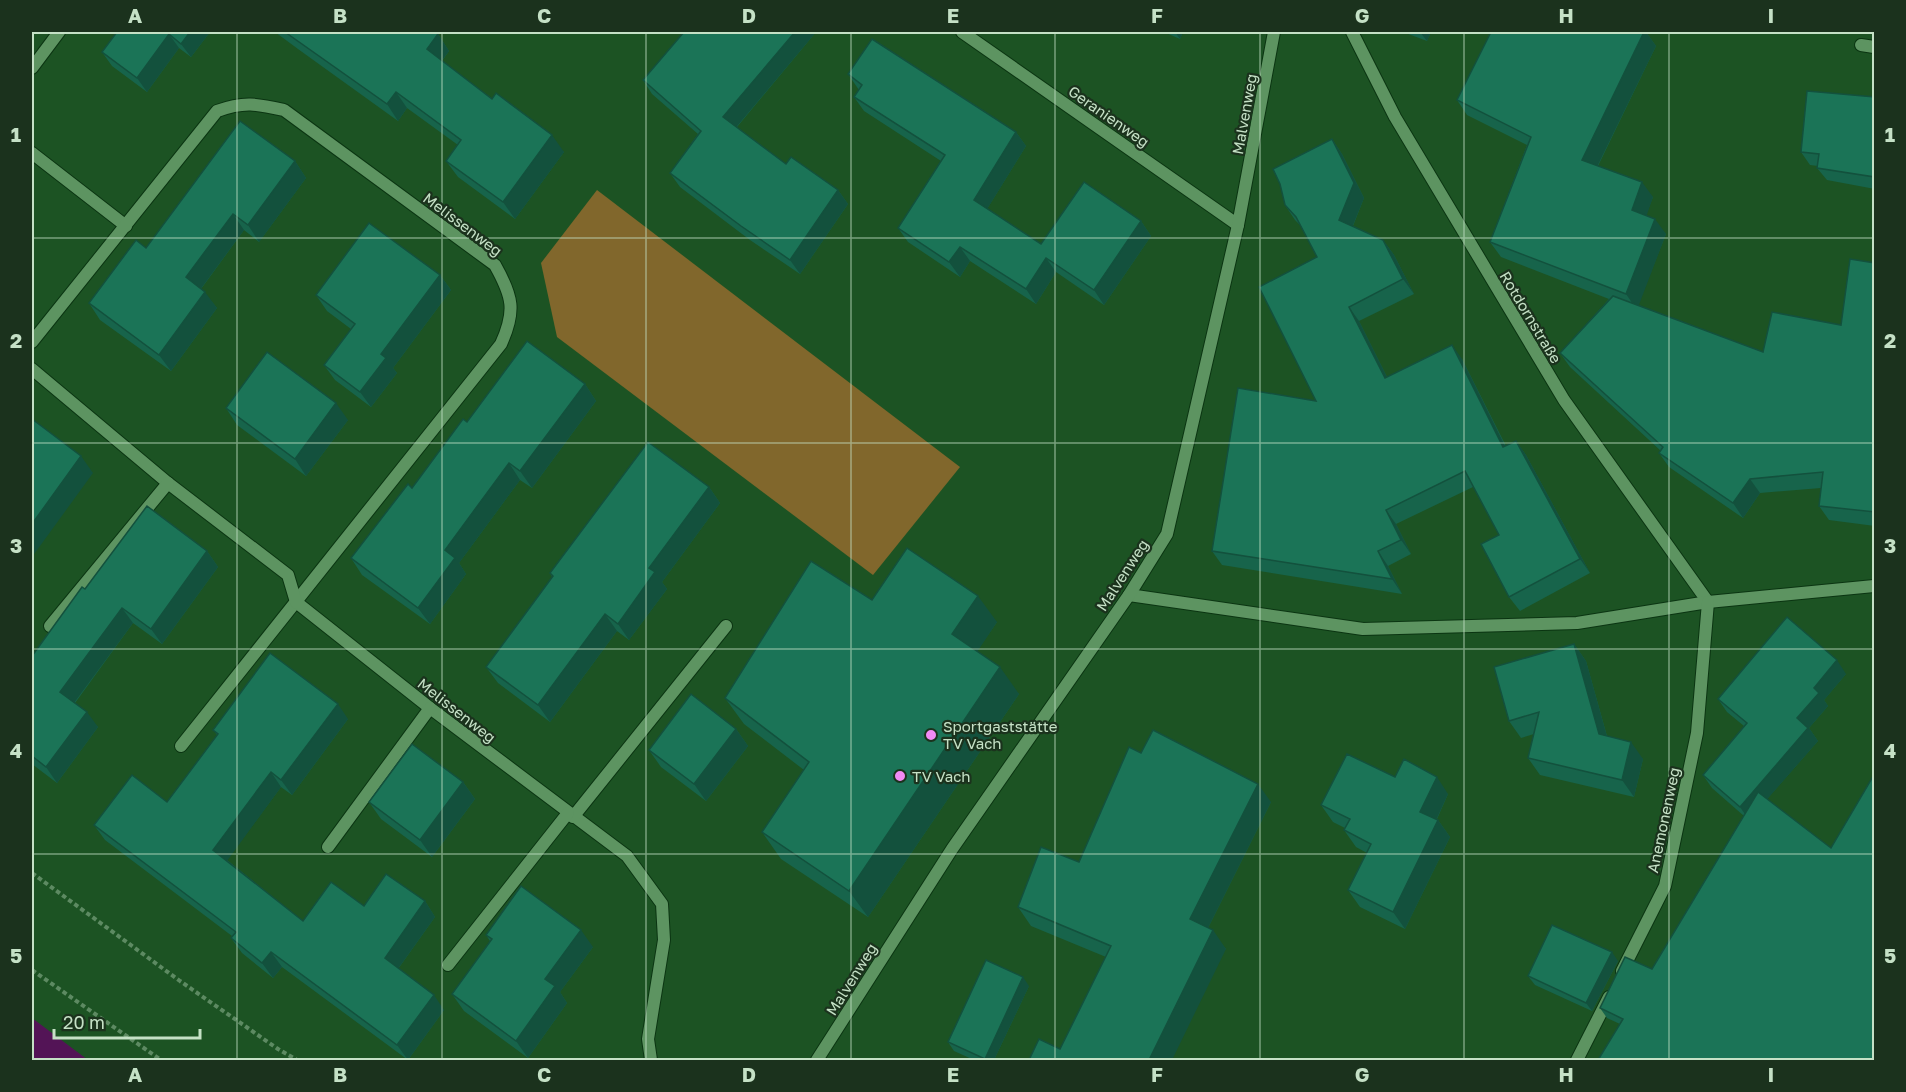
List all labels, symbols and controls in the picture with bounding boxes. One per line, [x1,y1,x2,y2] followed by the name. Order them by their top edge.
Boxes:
[128,3,142,27] text: A
[333,3,347,27] text: B
[537,3,551,27] text: C
[742,3,756,27] text: D
[947,3,959,27] text: E
[1151,3,1163,27] text: F
[1355,3,1369,27] text: G
[1558,3,1574,27] text: H
[1768,3,1774,27] text: I
[1228,72,1260,156] street label: Malvenweg
[1065,82,1153,150] street label: Geranienweg
[11,122,21,146] text: 1
[1885,122,1895,146] text: 1
[420,189,506,259] street label: Melissenweg
[1497,268,1566,366] street label: Rotdornstraße
[10,328,22,352] text: 2
[1884,328,1896,352] text: 2
[10,533,22,557] text: 3
[1884,533,1896,557] text: 3
[1092,536,1152,614] street label: Malvenweg
[414,674,500,746] street label: Melissenweg
[943,717,1058,752] place label: Sportgaststätte TV Vach
[924,728,938,742] marker: Sportgaststätte TV Vach
[10,738,22,762] text: 4
[1884,738,1896,762] text: 4
[1643,766,1683,874] street label: Anemonenweg
[912,767,971,785] place label: TV Vach
[893,769,907,783] marker: TV Vach
[822,940,880,1018] street label: Malvenweg
[10,943,22,967] text: 5
[1884,943,1896,967] text: 5
[54,1002,200,1040] scale bar
[63,1011,105,1033] text: 20 m
[128,1062,142,1086] text: A
[333,1062,347,1086] text: B
[537,1062,551,1086] text: C
[742,1062,756,1086] text: D
[947,1062,959,1086] text: E
[1151,1062,1163,1086] text: F
[1355,1062,1369,1086] text: G
[1558,1062,1574,1086] text: H
[1768,1062,1774,1086] text: I

